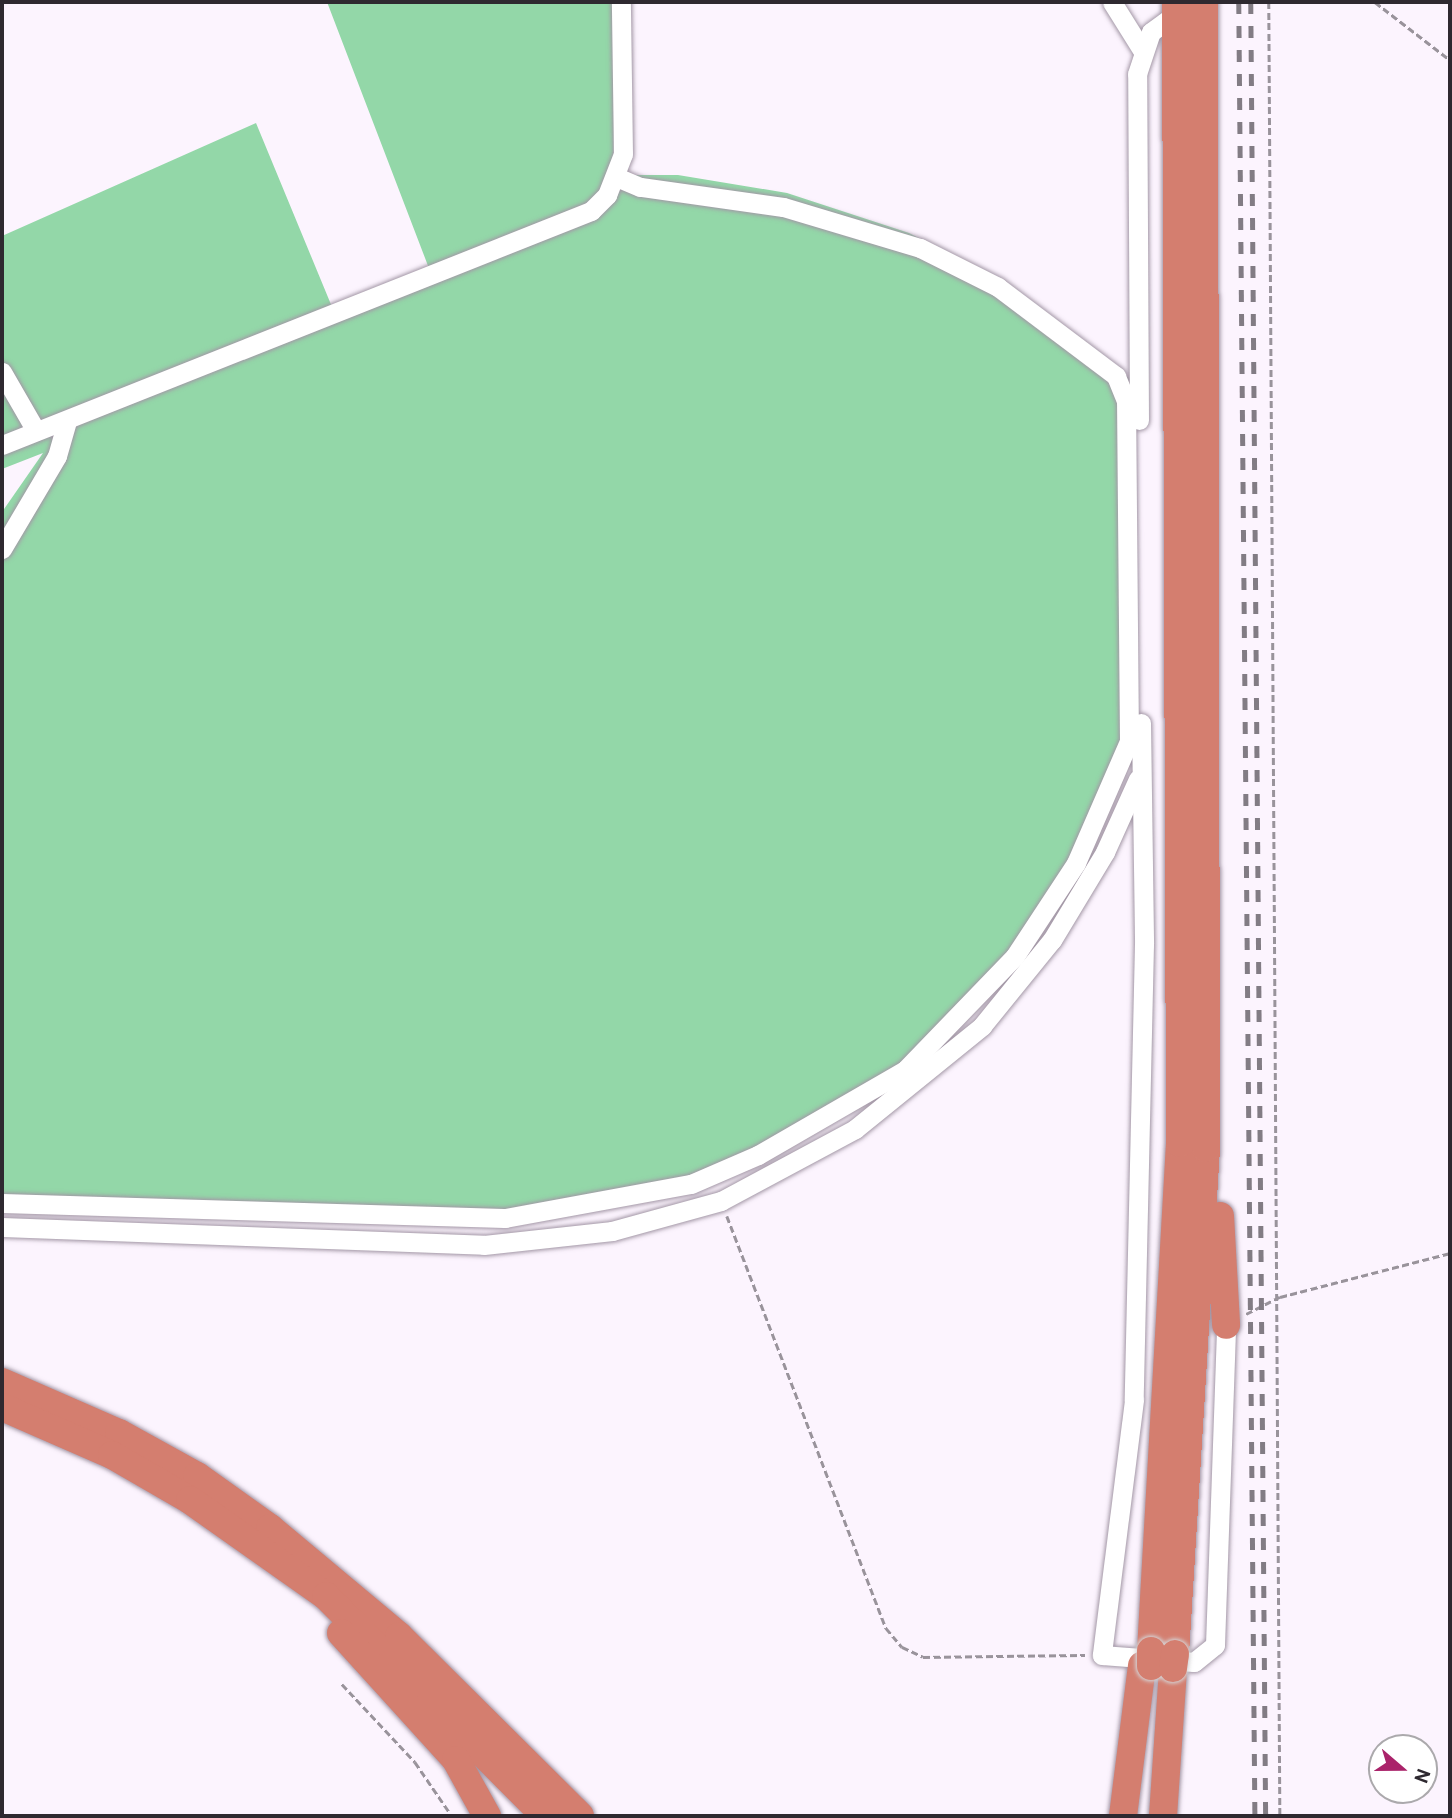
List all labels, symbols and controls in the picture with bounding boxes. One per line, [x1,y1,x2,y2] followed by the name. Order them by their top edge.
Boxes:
[1368,1734,1438,1804] north arrow
[1407,1765,1434,1786] text: N

